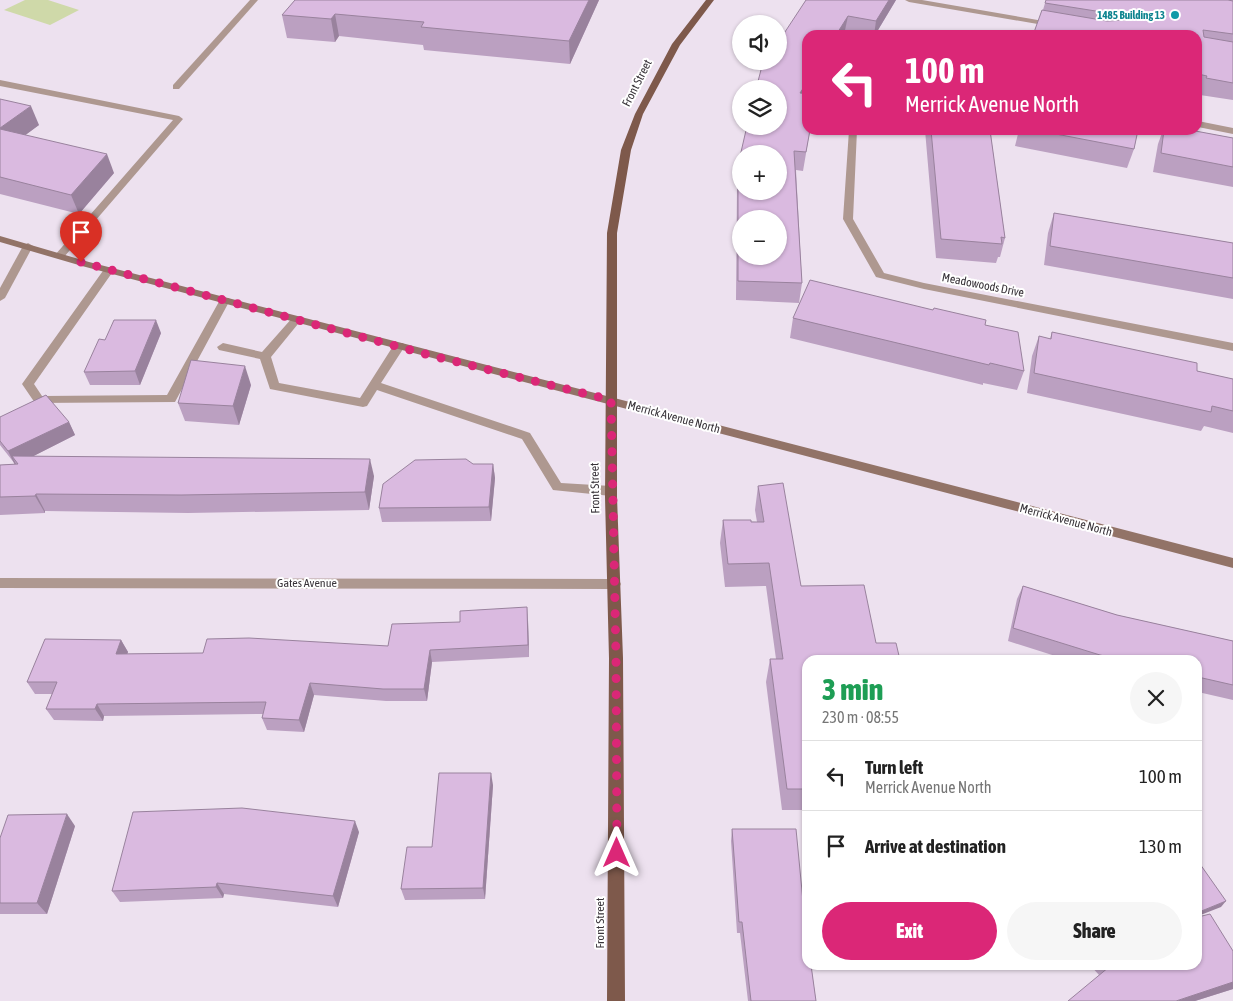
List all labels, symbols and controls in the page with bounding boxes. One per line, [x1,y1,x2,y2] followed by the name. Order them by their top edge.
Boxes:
[1097,9,1165,21] place label: 1485 Building 13
[1169,9,1181,21] marker: 1485 Building 13
[732,15,787,265] map controls
[732,15,787,70] button: sound
[822,50,887,115] icon: left
[905,50,984,90] text: 100 m
[619,57,655,109] street label: Front Street
[732,80,787,135] button: layers
[905,91,1079,117] text: Merrick Avenue North
[732,145,787,200] button: +
[732,210,787,265] button: −
[60,211,102,262] pin
[67,218,95,246] icon: arrive
[941,270,1025,300] street label: Meadowoods Drive
[626,398,722,436] street label: Merrick Avenue North
[588,462,602,514] street label: Front Street
[1018,501,1114,539] street label: Merrick Avenue North
[277,576,337,590] street label: Gates Avenue
[822,672,883,706] text: 3 min
[1130,672,1182,724] button: close
[822,708,899,726] text: 230 m · 08:55
[865,756,923,778] text: Turn left
[822,762,850,790] icon: left
[1139,765,1182,787] text: 100 m
[865,778,992,796] text: Merrick Avenue North
[590,826,642,878] position arrow
[822,832,850,860] icon: arrive
[865,835,1006,857] text: Arrive at destination
[1139,835,1182,857] text: 130 m
[593,897,607,949] street label: Front Street
[822,902,997,960] button: Exit
[1007,902,1182,960] button: Share

